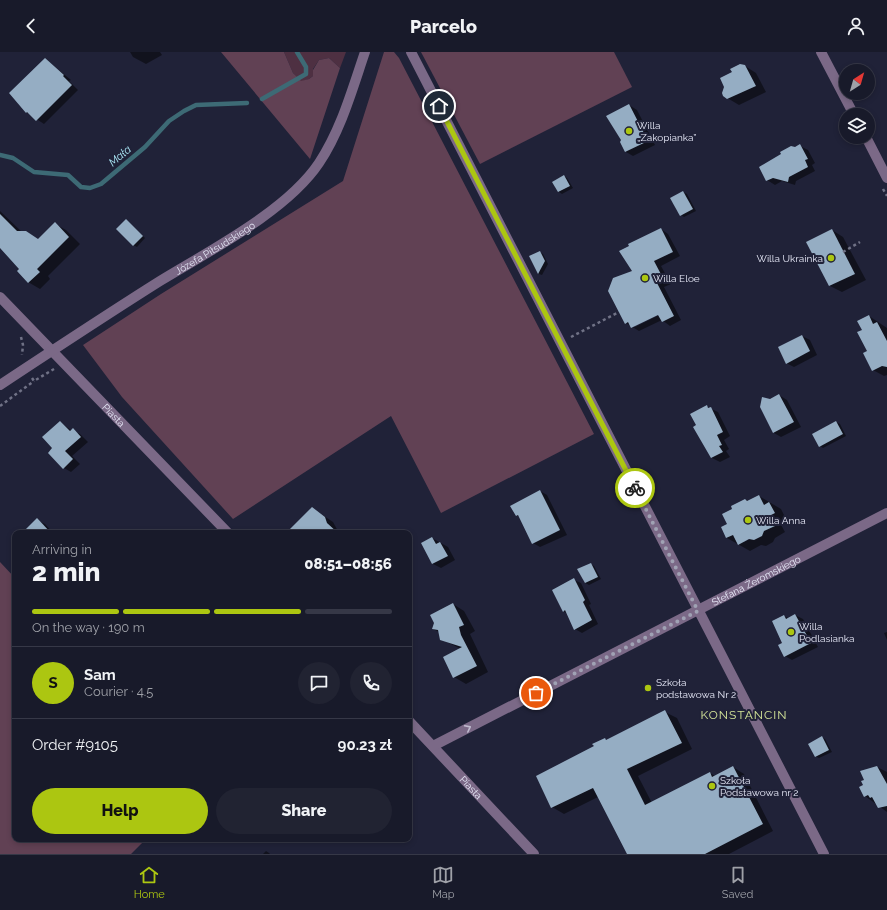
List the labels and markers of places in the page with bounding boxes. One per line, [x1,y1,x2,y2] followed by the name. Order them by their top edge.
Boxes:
[422,89,456,123] pin
[637,120,696,143] place label: Willa „Zakopianka”
[624,126,634,136] marker: Willa „Zakopianka”
[756,253,823,264] place label: Willa Ukrainka
[826,253,836,263] marker: Willa Ukrainka
[640,273,650,283] marker: Willa Eloe
[653,273,700,284] place label: Willa Eloe
[743,515,753,525] marker: Willa Anna
[756,515,806,526] place label: Willa Anna
[799,621,854,644] place label: Willa Podlasianka
[786,627,796,637] marker: Willa Podlasianka
[519,676,553,710] pin
[656,677,736,700] place label: Szkoła podstawowa Nr 2
[643,683,653,693] marker: Szkoła podstawowa Nr 2
[720,775,798,798] place label: Szkoła Podstawowa nr 2
[707,781,717,791] marker: Szkoła Podstawowa nr 2

